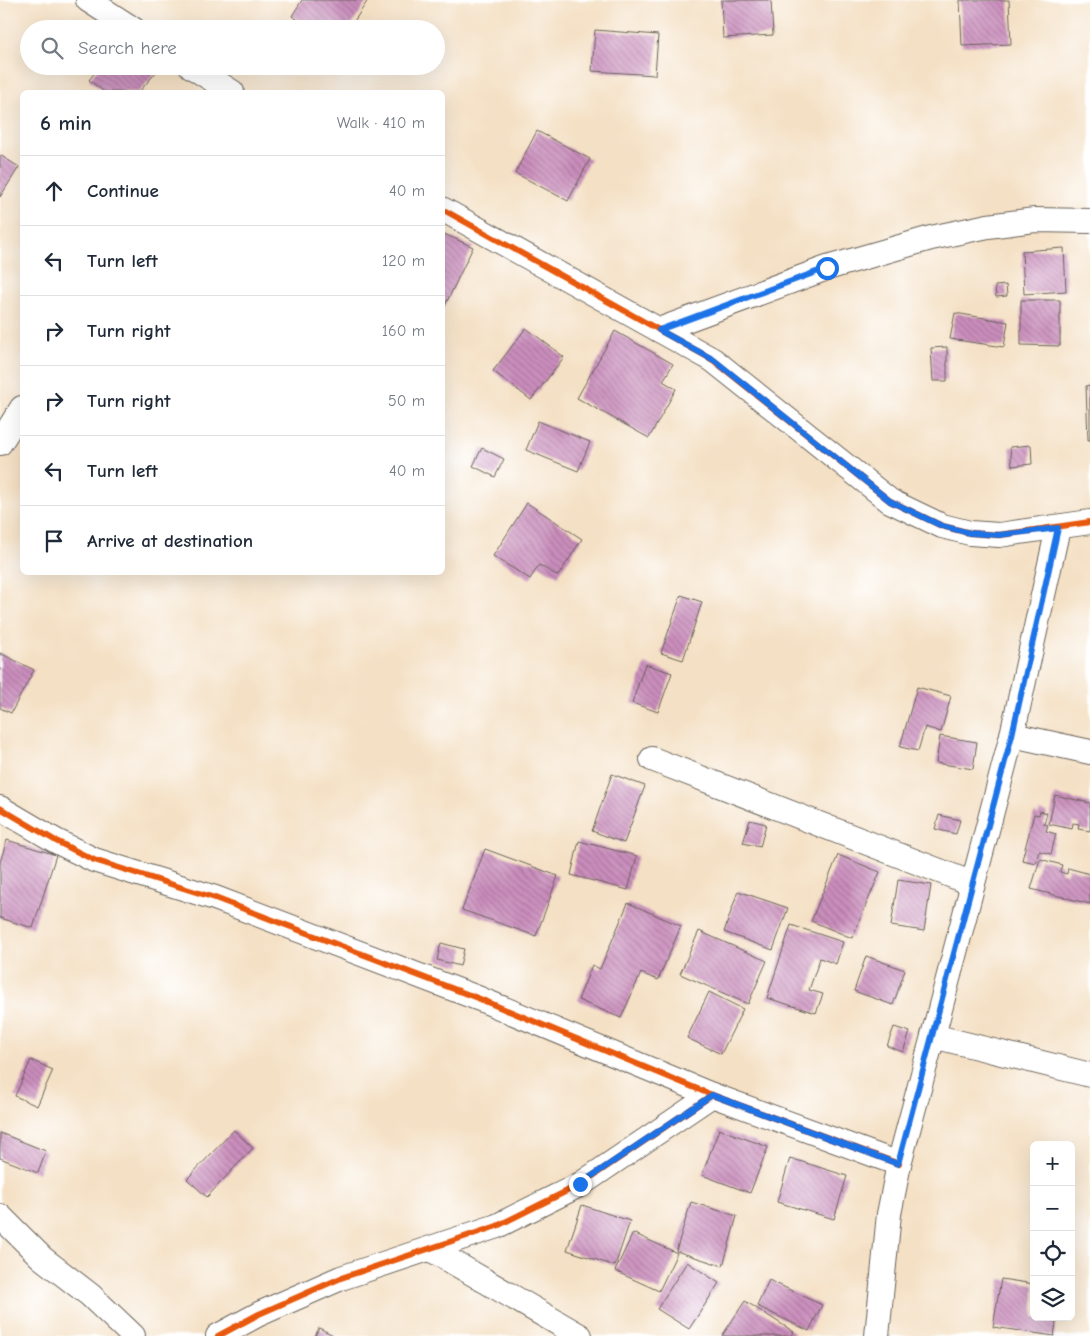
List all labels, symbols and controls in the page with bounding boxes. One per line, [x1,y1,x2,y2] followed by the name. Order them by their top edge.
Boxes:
[20,20,445,75] search box
[38,34,66,62] icon: search
[78,37,177,59] text: Search here
[40,111,92,135] text: 6 min
[337,114,425,132] text: Walk · 410 m
[40,177,68,205] icon: ahead
[87,180,159,202] text: Continue
[389,182,425,200] text: 40 m
[40,247,68,275] icon: left
[87,250,158,272] text: Turn left
[382,252,425,270] text: 120 m
[816,257,839,280] route start
[40,317,68,345] icon: right
[87,320,171,342] text: Turn right
[382,322,425,340] text: 160 m
[40,387,68,415] icon: right
[87,390,171,412] text: Turn right
[388,392,425,410] text: 50 m
[40,457,68,485] icon: left
[87,460,158,482] text: Turn left
[389,462,425,480] text: 40 m
[40,527,68,555] icon: arrive
[87,530,253,552] text: Arrive at destination
[1030,1141,1075,1321] map controls
[1030,1141,1075,1186] button: +
[569,1173,592,1196] route end
[1030,1186,1075,1231] button: −
[1030,1231,1075,1276] button: locate
[1030,1276,1075,1321] button: layers

